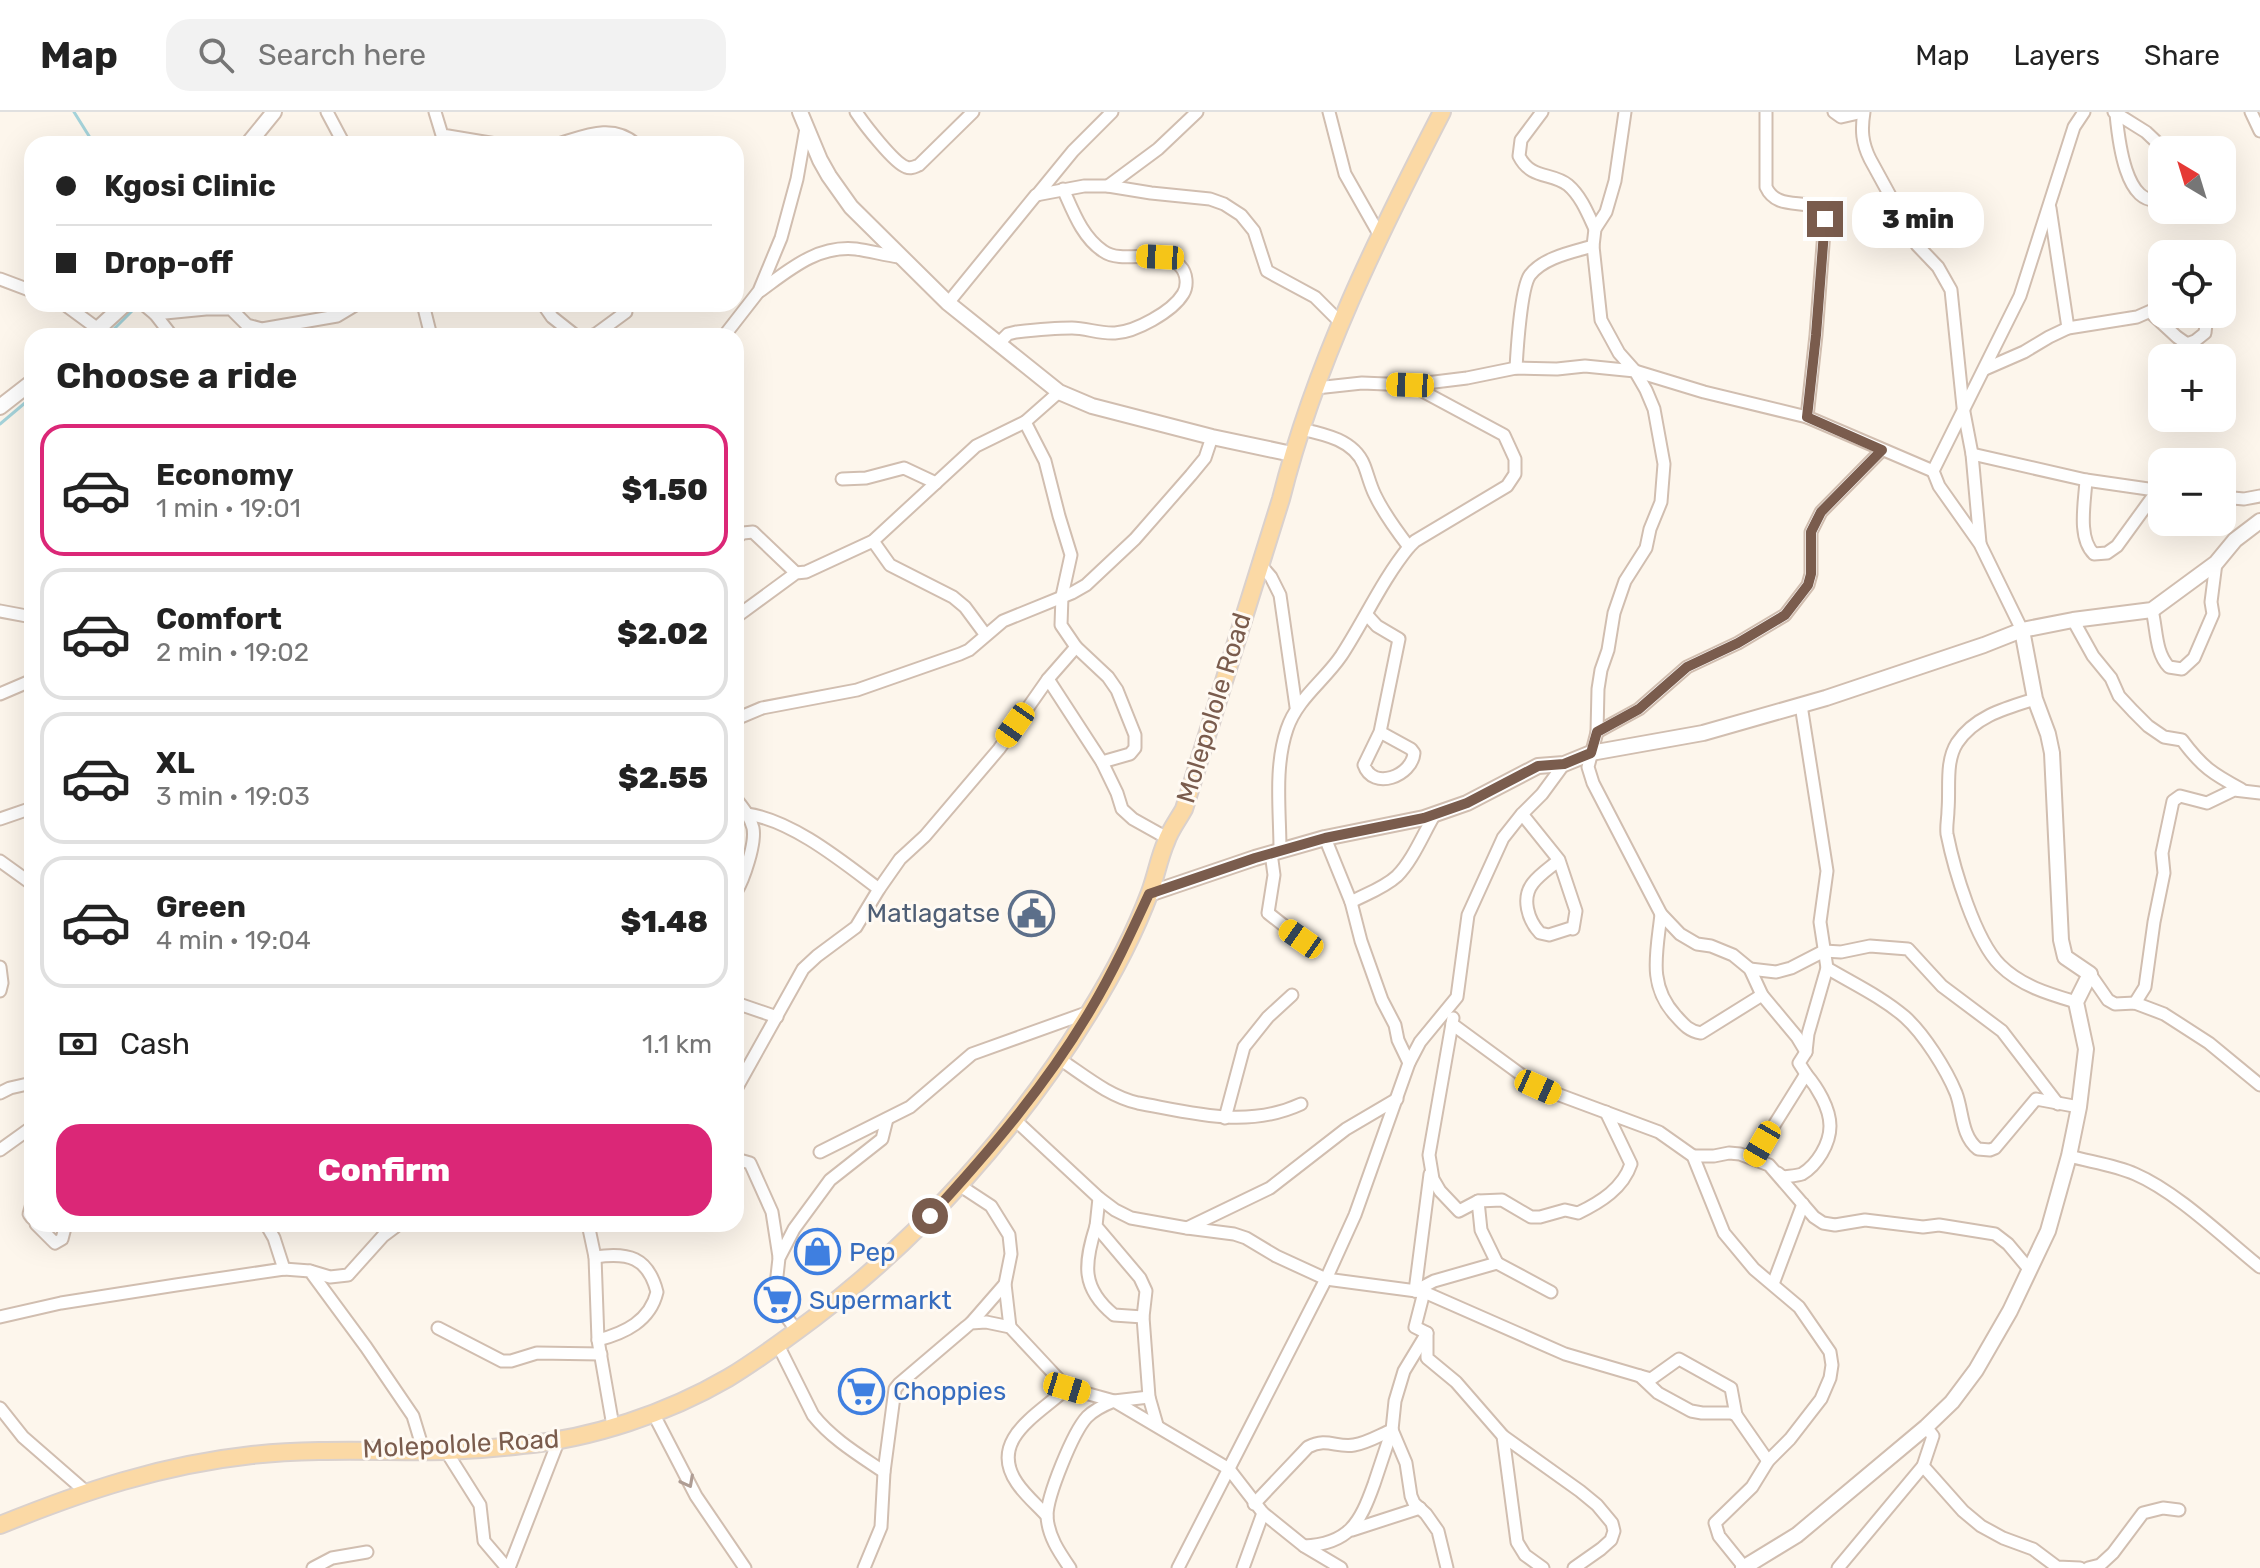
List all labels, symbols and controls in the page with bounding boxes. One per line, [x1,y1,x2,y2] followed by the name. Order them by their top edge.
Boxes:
[166,19,726,91] search box
[40,32,118,78] text: Map
[194,33,238,77] icon: search
[258,37,426,73] text: Search here
[1915,39,1970,72] text: Map
[2014,39,2100,72] text: Layers
[2144,39,2220,72] text: Share
[2148,136,2236,224] north arrow
[2148,136,2236,536] map controls
[104,168,276,204] text: Kgosi Clinic
[1853,191,1985,247] callout: 3 min
[1807,201,1843,237] route end
[1882,204,1954,235] text: 3 min
[2148,240,2236,328] button: locate
[1135,244,1185,270] car
[104,245,233,281] text: Drop-off
[2148,344,2236,432] button: +
[56,354,297,397] text: Choose a ride
[1386,372,1434,398] car
[2148,448,2236,536] button: −
[60,454,132,526] icon: car
[156,457,294,493] text: Economy
[622,472,708,508] text: $1.50
[156,493,301,524] text: 1 min · 19:01
[60,598,132,670] icon: car
[156,601,282,637] text: Comfort
[1170,609,1258,807] street label: Molepolole Road
[617,616,708,652] text: $2.02
[156,637,309,668] text: 2 min · 19:02
[991,698,1039,752] car
[60,742,132,814] icon: car
[156,745,195,781] text: XL
[618,760,708,796] text: $2.55
[156,781,310,812] text: 3 min · 19:03
[60,886,132,958] icon: car
[156,889,246,925] text: Green
[1007,889,1055,937] public building icon: Matlagatse
[867,898,1000,929] place label: Matlagatse
[621,904,708,940] text: $1.48
[1274,915,1328,963] car
[156,925,311,956] text: 4 min · 19:04
[56,1022,100,1066] icon: cash
[120,1026,190,1062] text: Cash
[642,1029,712,1060] text: 1.1 km
[1511,1066,1565,1108] car
[1740,1117,1784,1171] car
[56,1124,712,1216] button: Confirm
[912,1198,948,1234] route start
[794,1228,842,1276] shop icon: Pep
[849,1237,896,1268] place label: Pep
[754,1276,802,1324] supermarket icon: Supermarkt
[809,1285,952,1316] place label: Supermarkt
[838,1367,886,1415] supermarket icon: Choppies
[1041,1370,1093,1406] car
[893,1376,1006,1407] place label: Choppies
[362,1423,560,1465] street label: Molepolole Road
[678,1474,694,1488] one-way arrow

